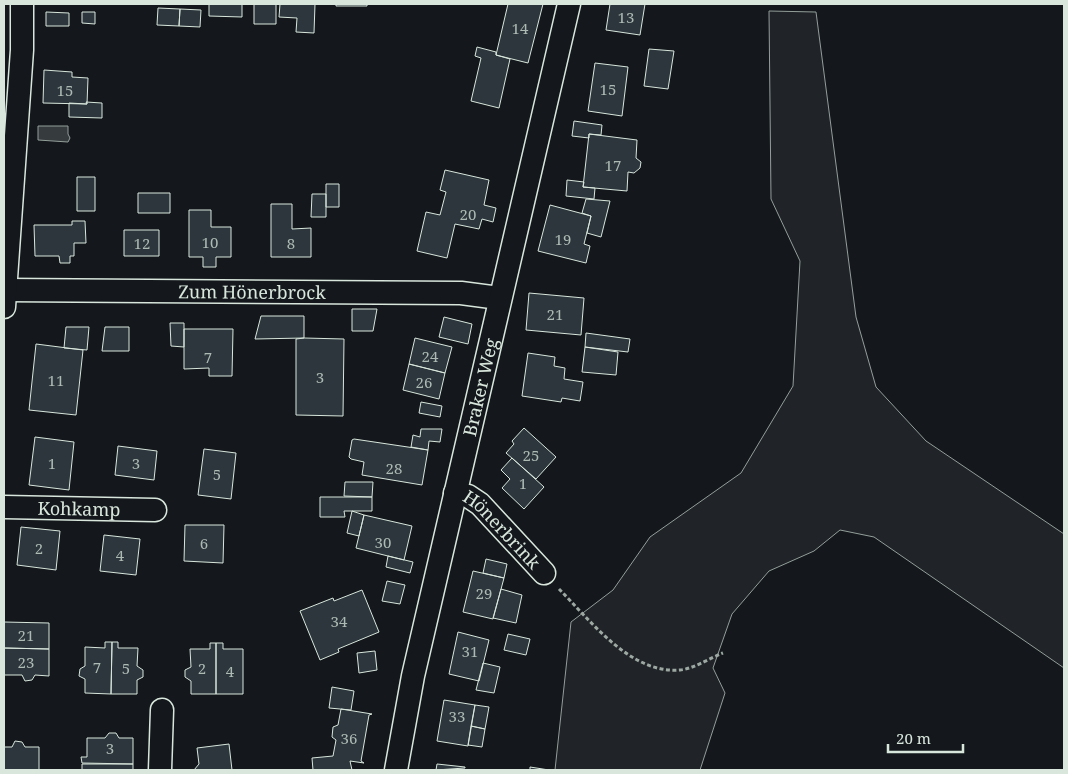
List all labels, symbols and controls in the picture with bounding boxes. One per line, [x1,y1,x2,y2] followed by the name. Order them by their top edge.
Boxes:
[618,7,634,27] house number: 13
[512,18,529,38] house number: 14
[600,79,616,99] house number: 15
[57,80,73,100] house number: 15
[605,155,621,175] house number: 17
[460,204,476,224] house number: 20
[555,229,571,249] house number: 19
[202,232,218,252] house number: 10
[134,233,150,253] house number: 12
[287,233,295,253] house number: 8
[178,279,326,304] street label: Zum Hönerbrock
[547,304,563,324] house number: 21
[457,335,503,439] street label: Braker Weg
[422,346,439,366] house number: 24
[204,347,212,367] house number: 7
[316,367,324,387] house number: 3
[48,370,64,390] house number: 11
[416,372,432,392] house number: 26
[523,445,539,465] house number: 25
[48,453,56,473] house number: 1
[132,453,140,473] house number: 3
[386,458,402,478] house number: 28
[213,464,221,484] house number: 5
[519,473,527,493] house number: 1
[459,484,546,574] street label: Hönerbrink
[37,496,121,521] street label: Kohkamp
[375,532,391,552] house number: 30
[200,533,208,553] house number: 6
[35,538,43,558] house number: 2
[116,545,125,565] house number: 4
[476,583,492,603] house number: 29
[331,611,348,631] house number: 34
[18,625,34,645] house number: 21
[462,641,478,661] house number: 31
[18,652,34,672] house number: 23
[93,657,101,677] house number: 7
[122,658,130,678] house number: 5
[198,658,206,678] house number: 2
[226,661,235,681] house number: 4
[449,706,465,726] house number: 33
[888,722,963,754] scale bar
[341,728,357,748] house number: 36
[896,728,931,748] text: 20 m
[106,738,114,758] house number: 3

